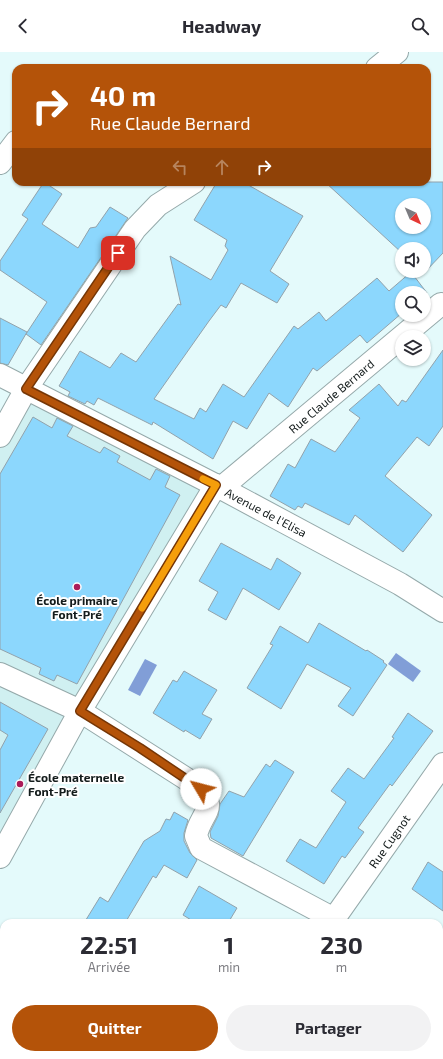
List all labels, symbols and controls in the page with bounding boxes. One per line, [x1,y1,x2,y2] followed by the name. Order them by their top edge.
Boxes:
[12,15,34,37] icon: back
[182,15,261,37] text: Headway
[409,15,431,37] icon: search
[90,78,156,112] text: 40 m
[24,80,76,132] icon: right
[90,112,251,134] text: Rue Claude Bernard
[169,156,191,178] icon: left
[211,156,233,178] icon: ahead
[253,156,275,178] icon: right
[395,198,431,234] north arrow
[395,198,431,366] map controls
[101,236,135,270] pin
[107,242,129,264] icon: arrive
[395,242,431,278] button: sound
[395,286,431,322] button: search
[395,330,431,366] button: layers
[286,356,376,436] street label: Rue Claude Bernard
[223,485,309,539] street label: Avenue de l'Elisa
[72,582,82,592] marker: École primaire Font-Pré
[36,593,118,621] place label: École primaire Font-Pré
[180,768,222,810] position arrow
[28,770,124,798] place label: École maternelle Font-Pré
[15,779,25,789] marker: École maternelle Font-Pré
[365,811,413,870] street label: Rue Cugnot
[80,930,138,959] text: 22:51
[224,930,234,959] text: 1
[320,930,363,959] text: 230
[88,959,130,975] text: Arrivée
[218,959,240,975] text: min
[336,959,347,975] text: m
[12,1005,218,1051] button: Quitter
[226,1005,431,1051] button: Partager

